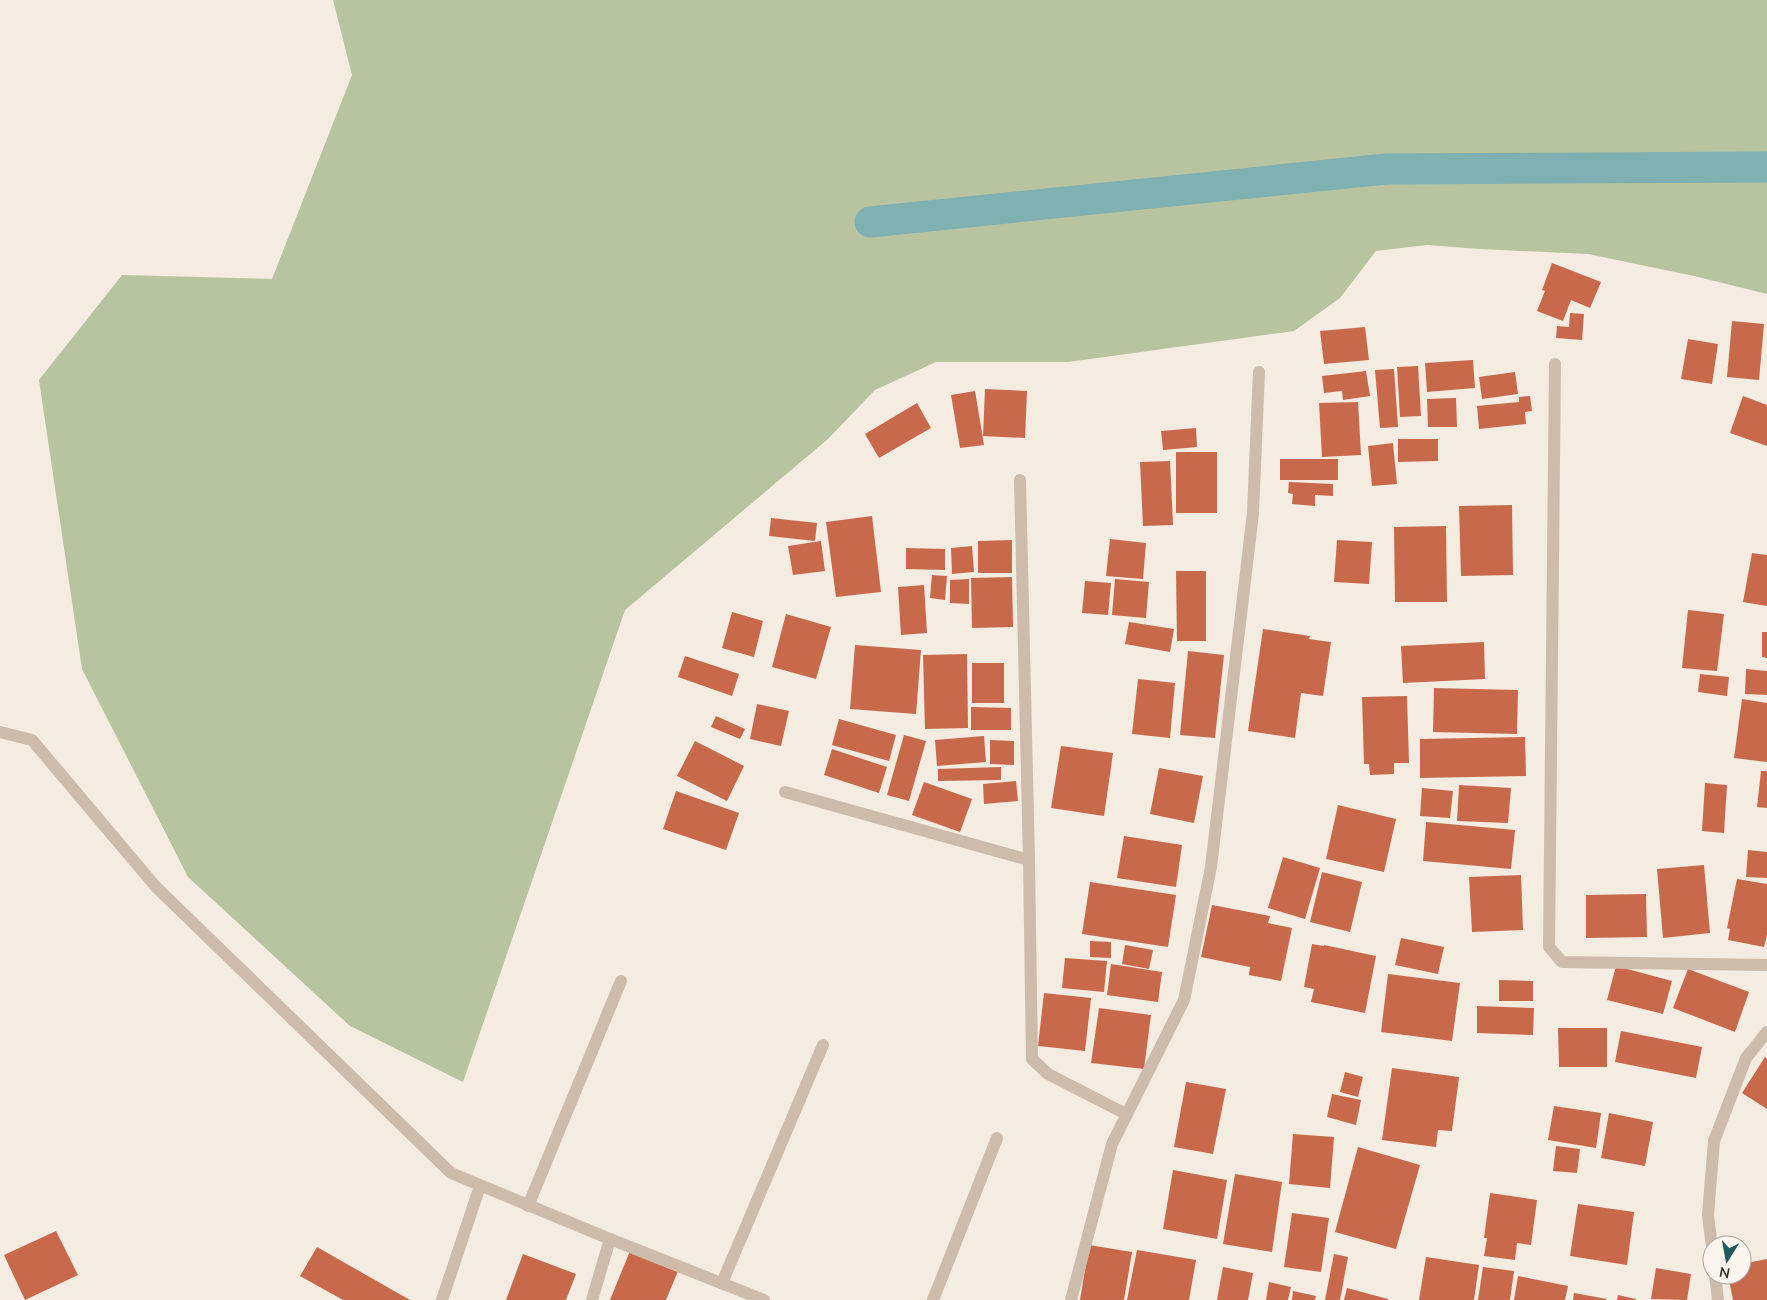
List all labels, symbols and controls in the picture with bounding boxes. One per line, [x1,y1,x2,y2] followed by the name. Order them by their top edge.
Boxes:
[1702,1235,1752,1285] north arrow
[1718,1263,1731,1283] text: N

